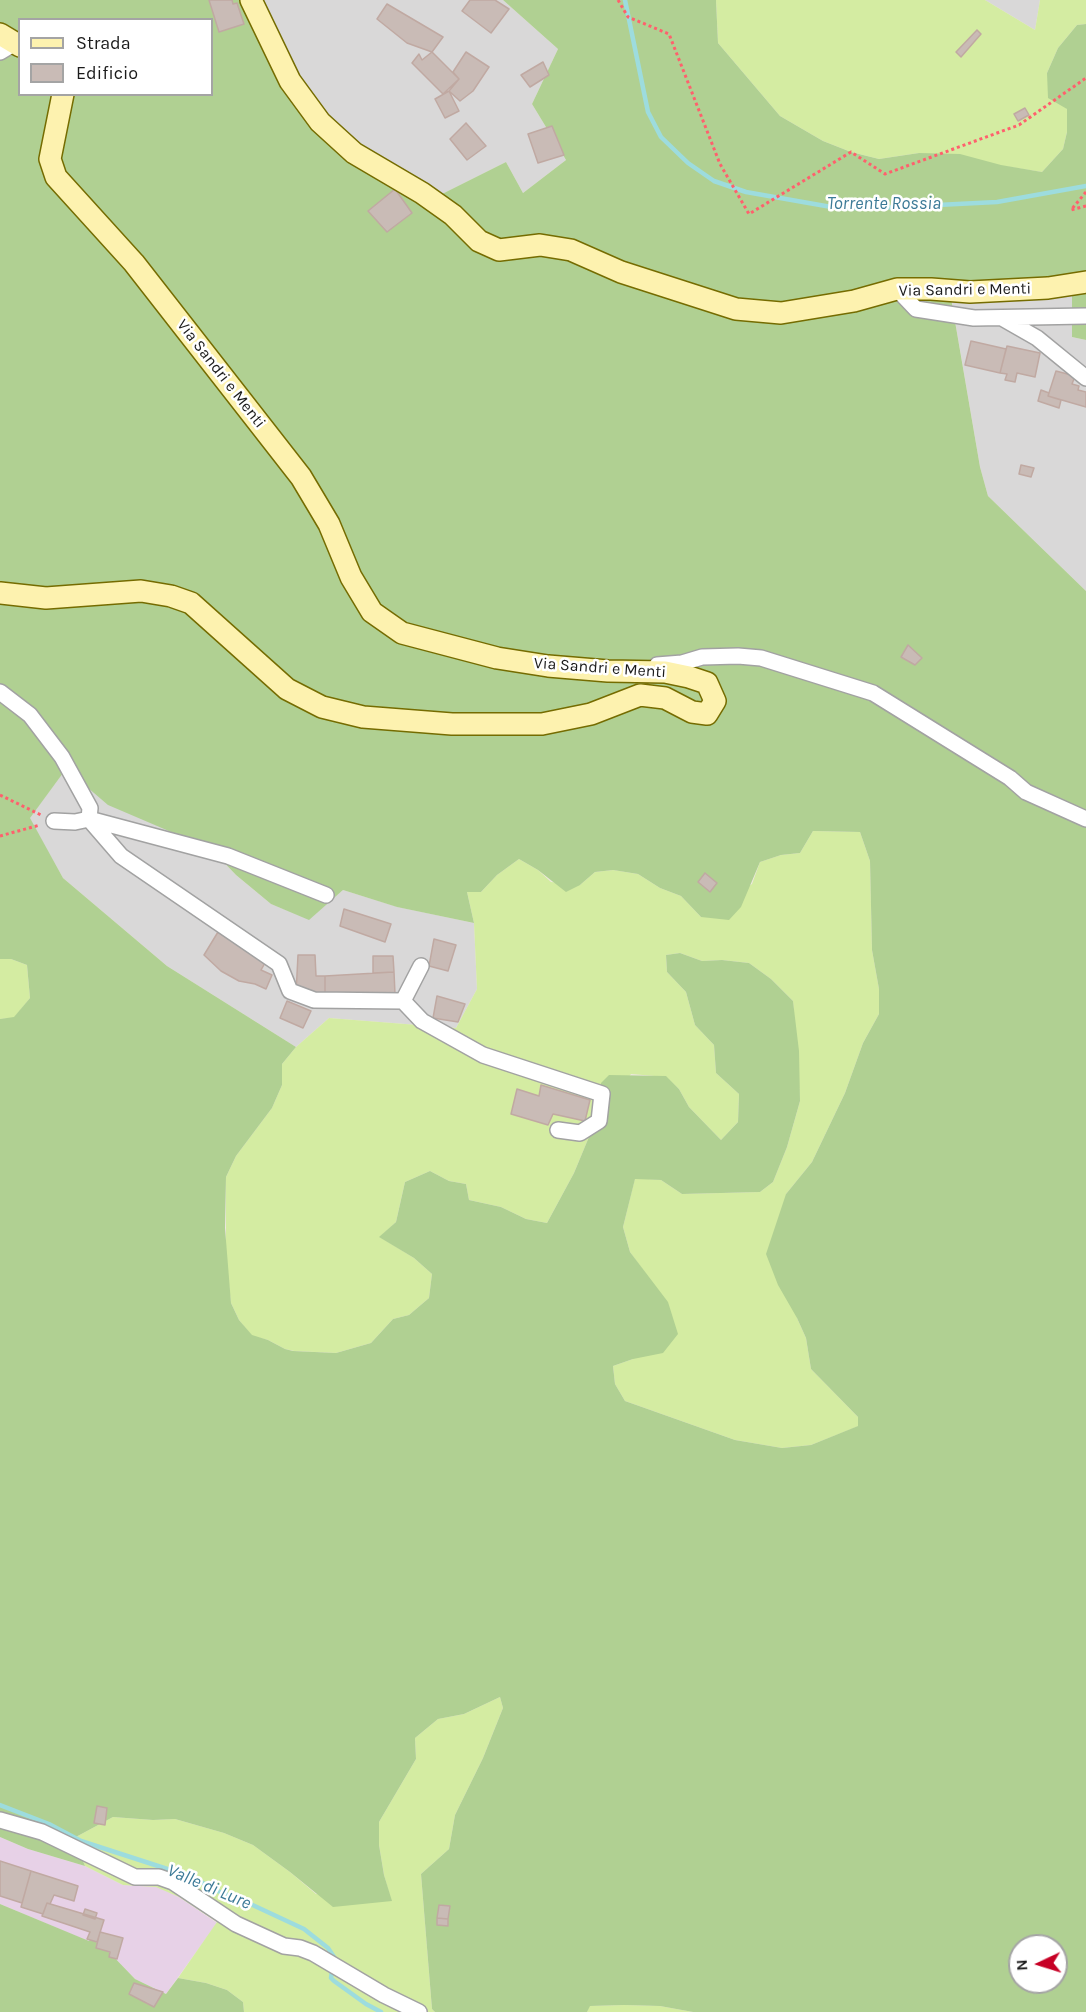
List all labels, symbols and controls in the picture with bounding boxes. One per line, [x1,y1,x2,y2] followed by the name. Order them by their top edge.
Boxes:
[18,18,213,96] legend
[76,32,131,54] text: Strada
[76,62,138,84] text: Edificio
[827,193,941,215] water label: Torrente Rossia
[899,279,1031,301] street label: Via Sandri e Menti
[173,316,269,432] street label: Via Sandri e Menti
[533,654,667,682] street label: Via Sandri e Menti
[164,1860,254,1914] water label: Valle di Lure
[1008,1934,1068,1994] north arrow
[1012,1959,1031,1972] text: N

